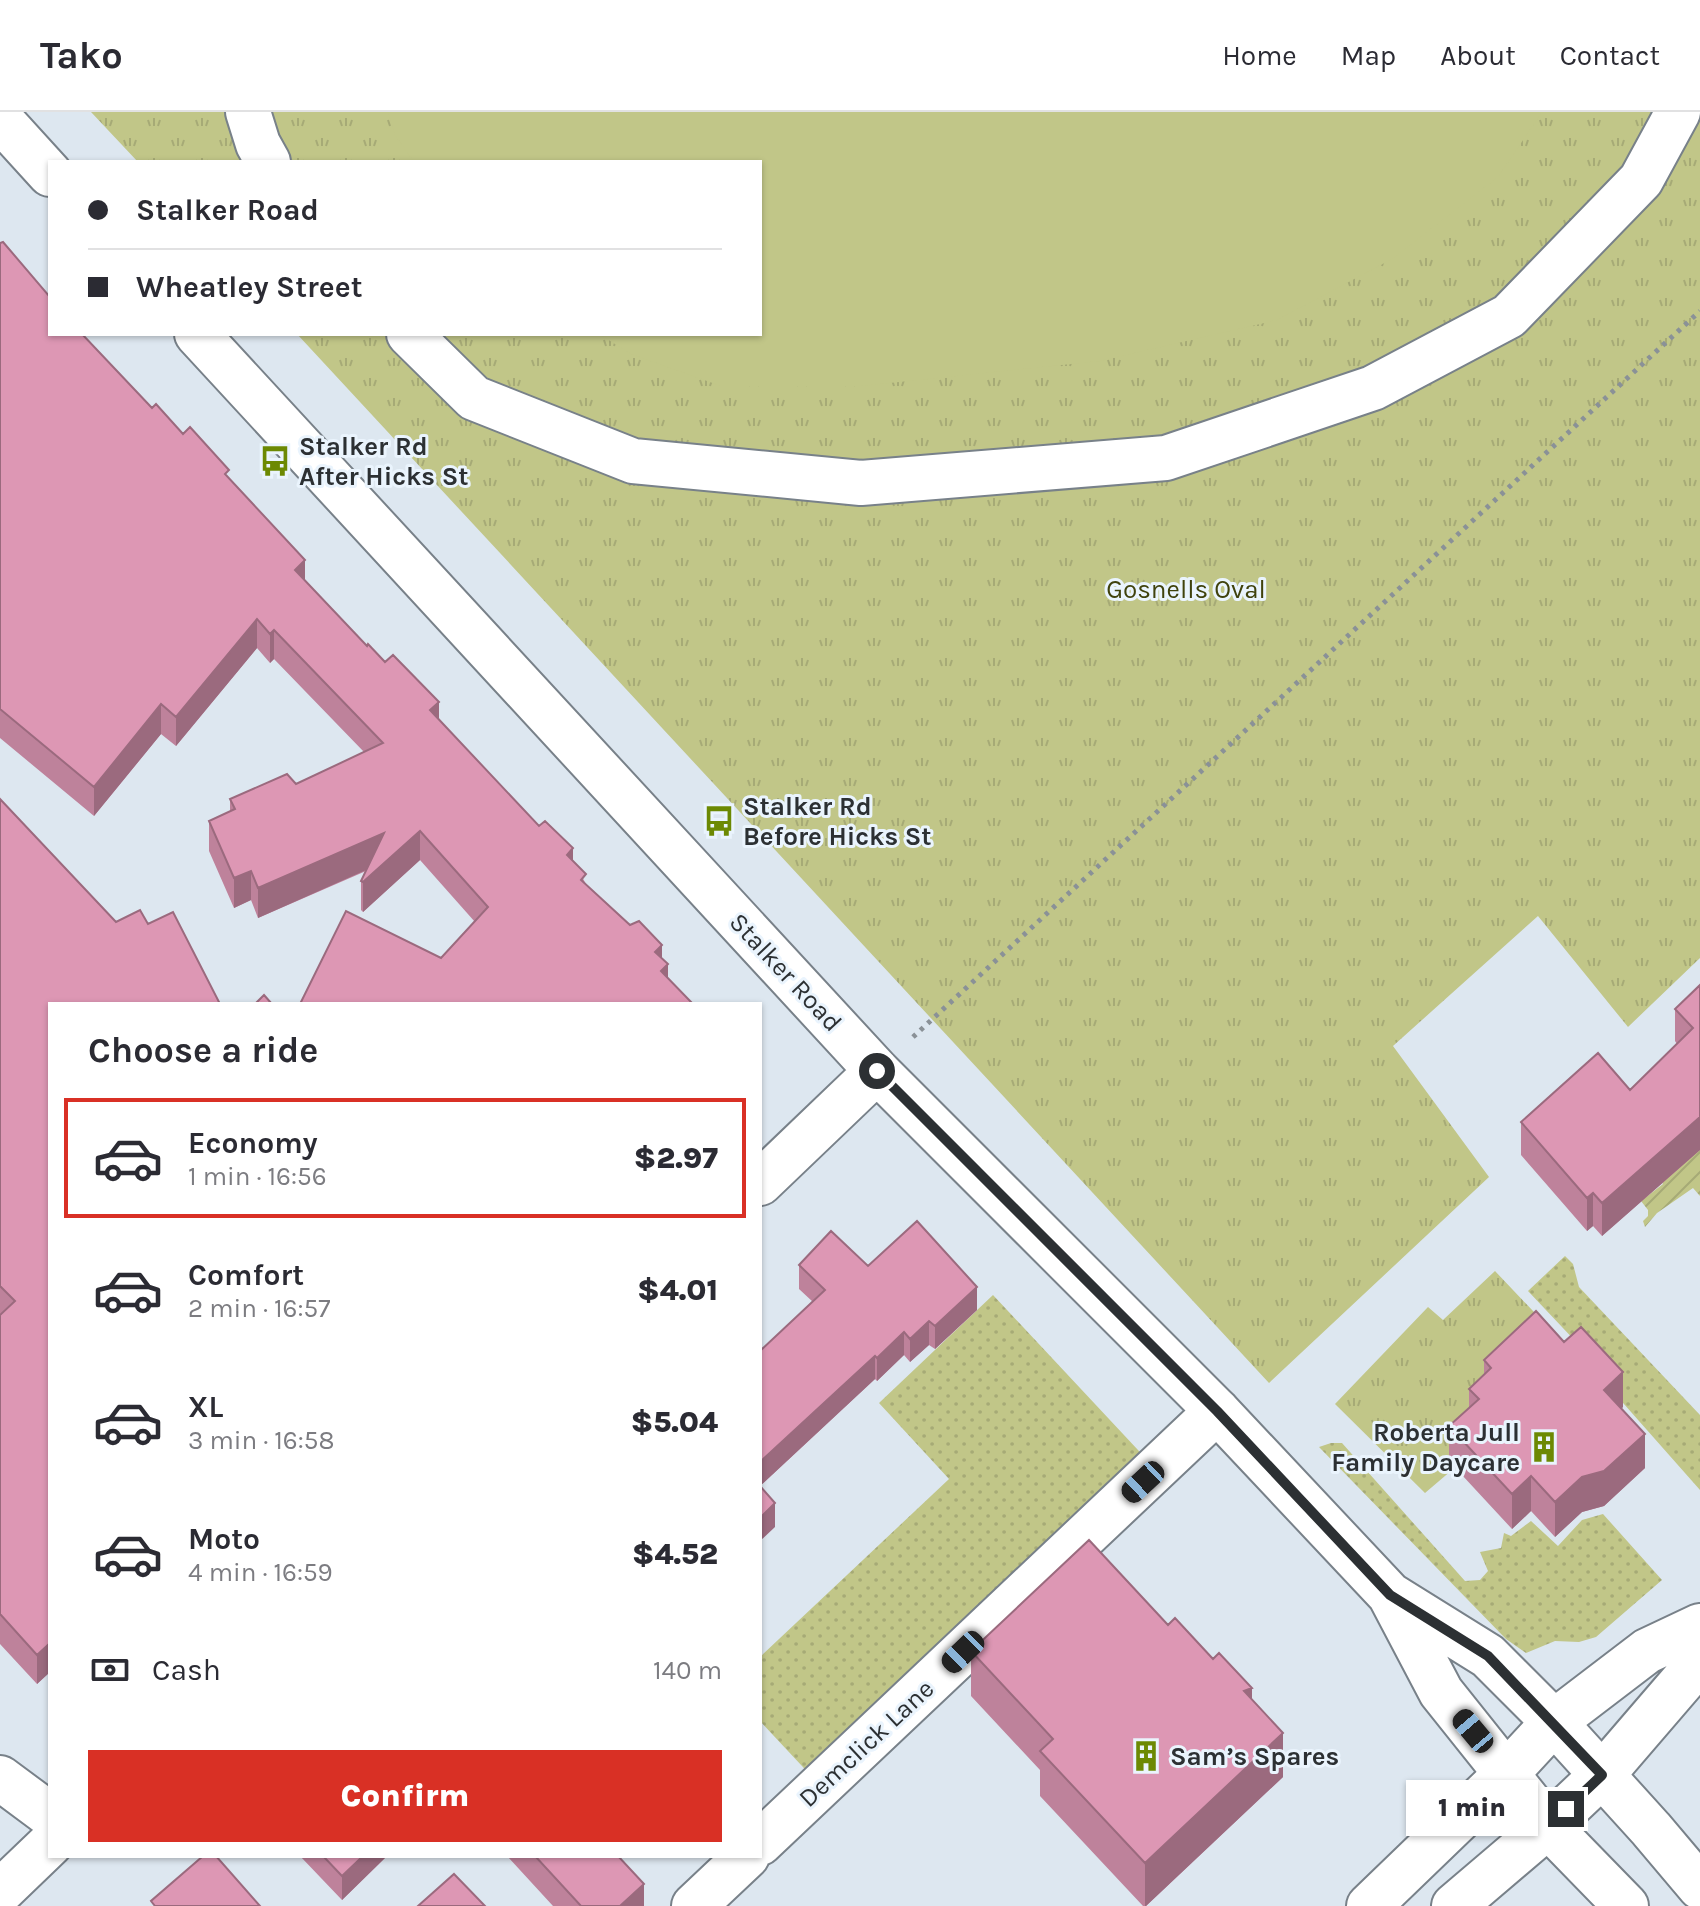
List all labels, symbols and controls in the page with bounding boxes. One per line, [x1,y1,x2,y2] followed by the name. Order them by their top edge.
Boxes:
[40,33,123,78] text: Tako
[1222,39,1297,72] text: Home
[1341,39,1396,72] text: Map
[1440,39,1516,72] text: About
[1560,39,1660,72] text: Contact
[136,192,319,228] text: Stalker Road
[136,269,362,305] text: Wheatley Street
[299,431,468,492] place label: Stalker Rd After Hicks St
[258,444,292,478] bus stop icon: Stalker Rd After Hicks St
[1106,574,1266,605] park label: Gosnells Oval
[743,791,932,852] place label: Stalker Rd Before Hicks St
[702,804,736,838] bus stop icon: Stalker Rd Before Hicks St
[723,907,848,1038] street label: Stalker Road
[88,1029,318,1071] text: Choose a ride
[859,1053,895,1089] route start
[92,1122,164,1194] icon: car
[188,1125,318,1161] text: Economy
[634,1140,718,1176] text: $2.97
[188,1161,327,1192] text: 1 min · 16:56
[92,1254,164,1326] icon: car
[188,1257,304,1293] text: Comfort
[637,1272,718,1308] text: $4.01
[188,1293,330,1324] text: 2 min · 16:57
[92,1386,164,1458] icon: car
[188,1389,223,1425] text: XL
[631,1404,718,1440] text: $5.04
[1331,1417,1520,1478] place label: Roberta Jull Family Daycare
[188,1425,334,1456] text: 3 min · 16:58
[1527,1430,1561,1464] building icon: Roberta Jull Family Daycare
[1117,1457,1169,1507] car
[92,1518,164,1590] icon: car
[188,1521,260,1557] text: Moto
[632,1536,718,1572] text: $4.52
[188,1557,333,1588] text: 4 min · 16:59
[937,1627,989,1677] car
[88,1648,132,1692] icon: cash
[152,1652,221,1688] text: Cash
[653,1655,722,1686] text: 140 m
[792,1673,940,1814] street label: Demclick Lane
[1448,1705,1498,1757] car
[1129,1739,1163,1773] building icon: Sam’s Spares
[1170,1741,1339,1772] place label: Sam’s Spares
[88,1750,722,1842] button: Confirm
[1406,1781,1538,1837] callout: 1 min
[1548,1791,1584,1827] route end
[1438,1792,1506,1823] text: 1 min

